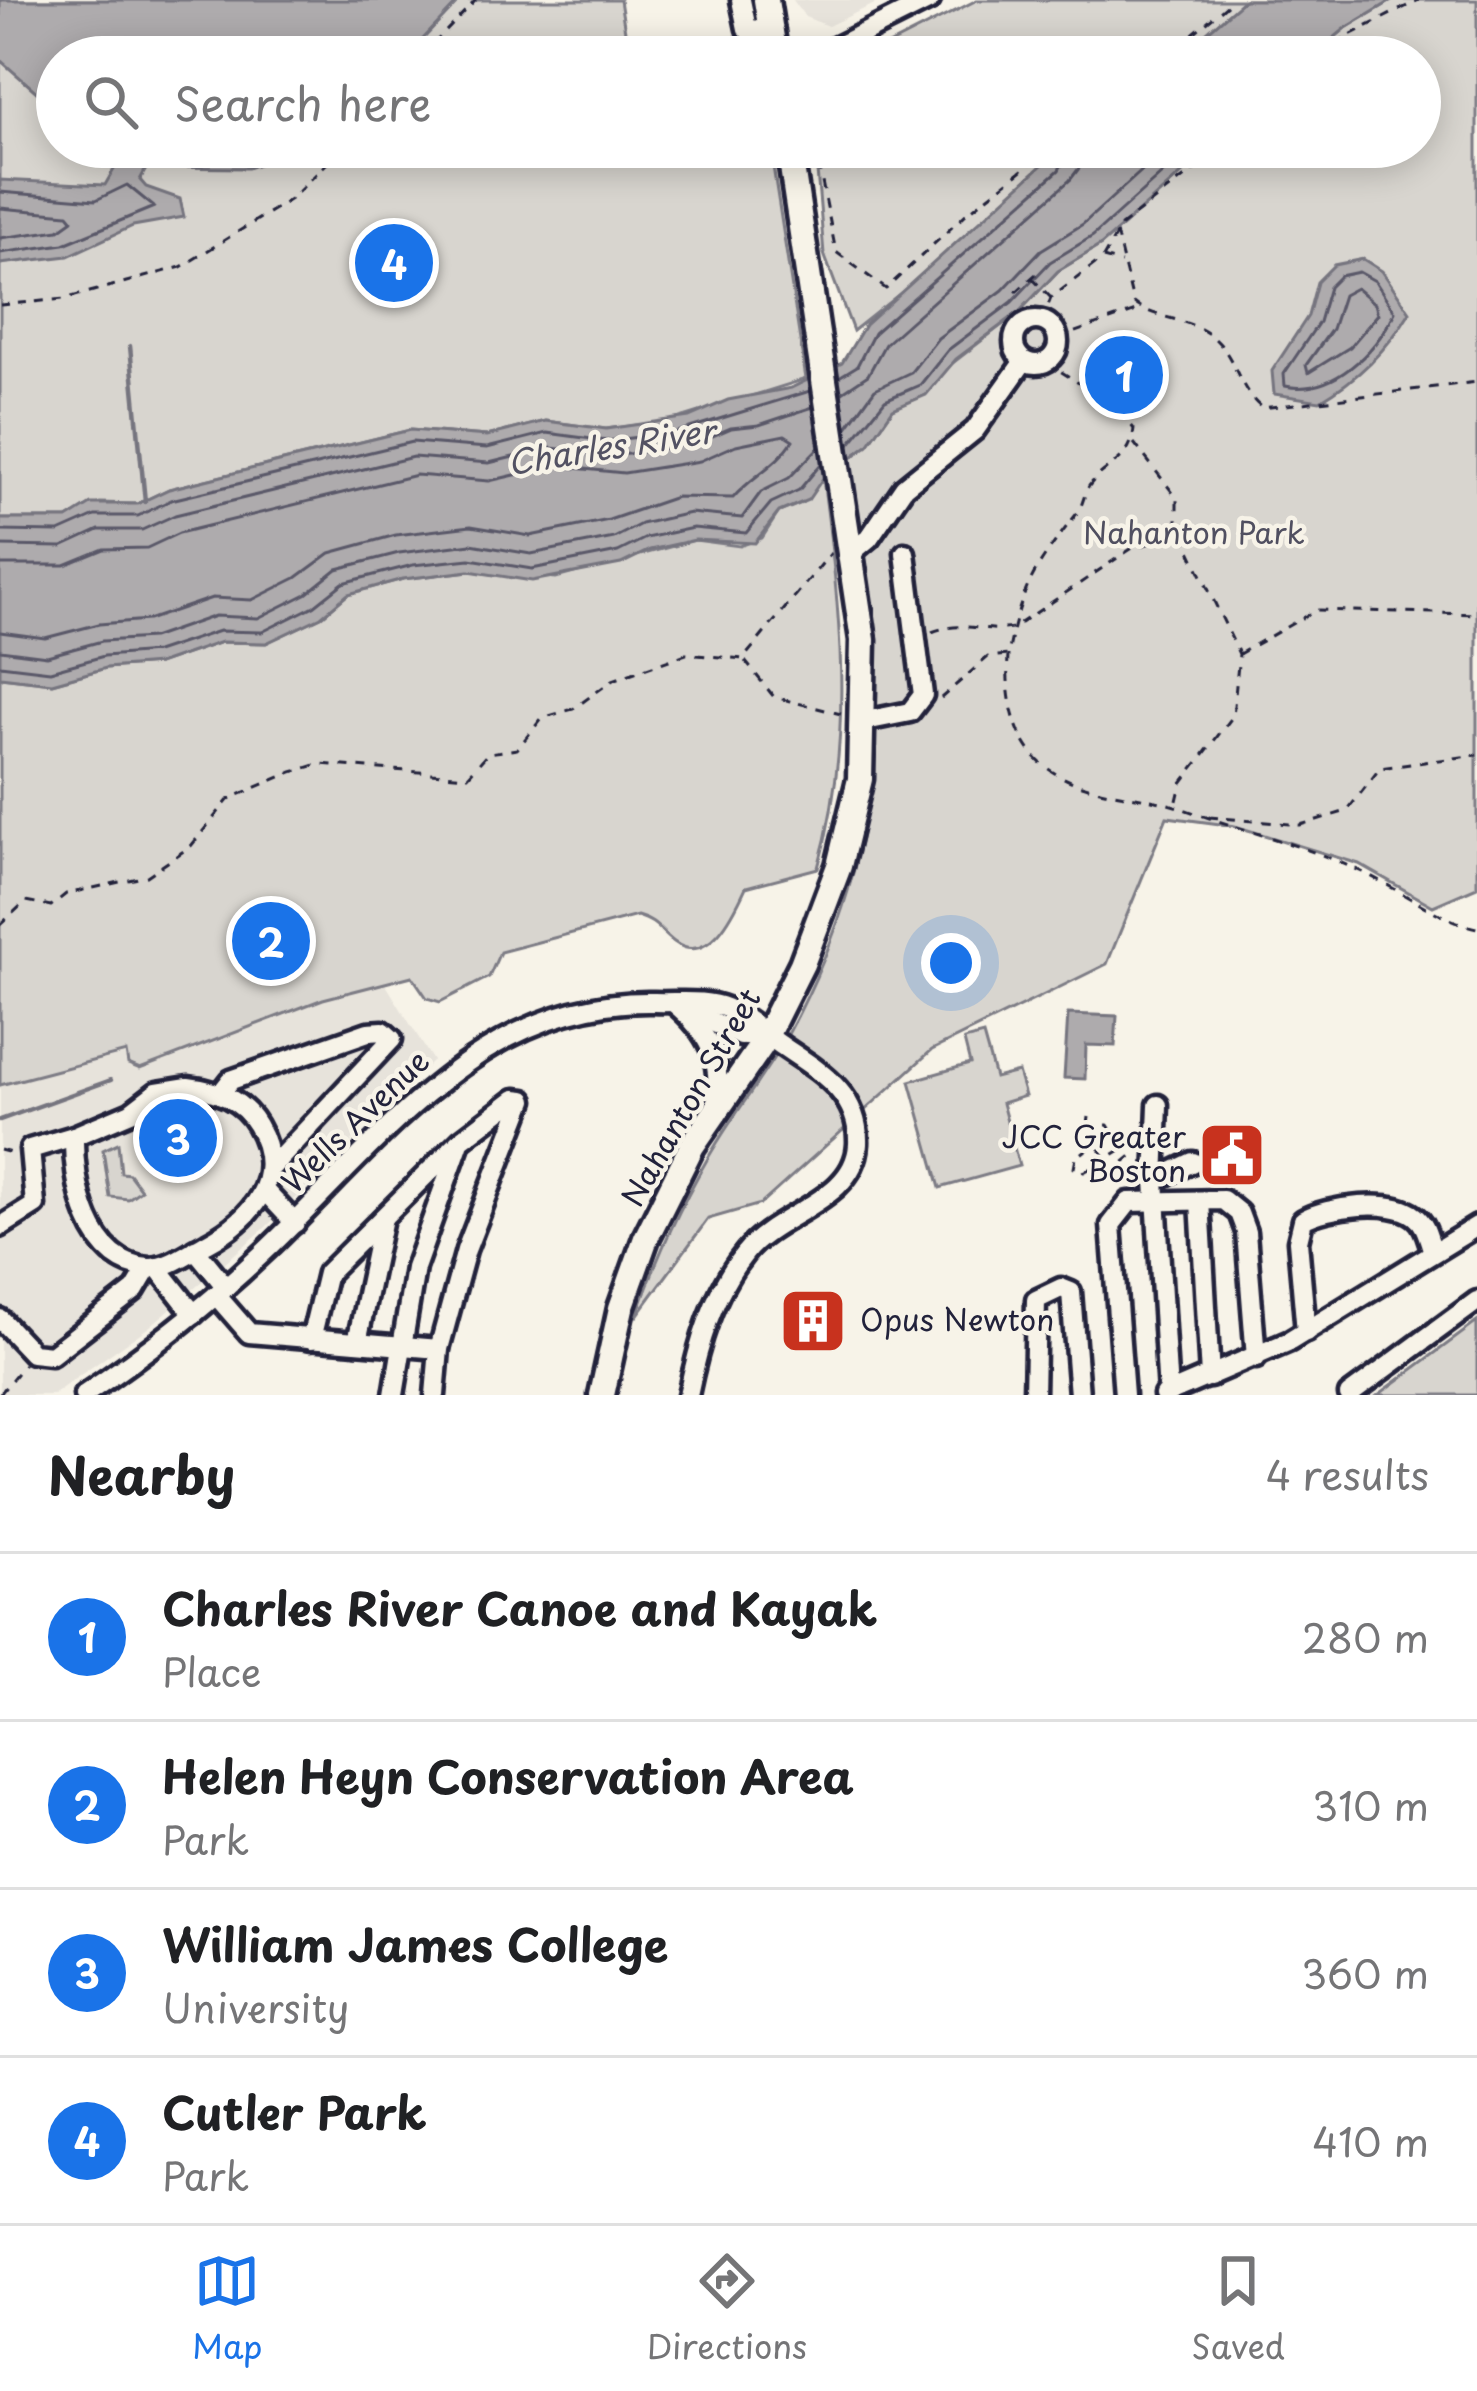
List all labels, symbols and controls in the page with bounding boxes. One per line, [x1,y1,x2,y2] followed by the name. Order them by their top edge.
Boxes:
[36,36,1441,168] search box
[174,68,431,136] text: Search here
[78,69,144,135] icon: search
[355,218,433,308] pin: 4
[1085,330,1163,420] pin: 1
[503,403,722,486] water label: Charles River
[1083,509,1305,554] park label: Nahanton Park
[232,896,310,986] pin: 2
[921,933,981,993] your location
[609,980,771,1214] street label: Nahanton Street
[270,1038,438,1202] street label: Wells Avenue
[139,1093,217,1183] pin: 3
[1002,1113,1186,1192] place label: JCC Greater Boston
[1197,1120,1267,1190] public building icon: JCC Greater Boston
[778,1286,848,1356] building icon: Opus Newton
[860,1296,1054,1341] place label: Opus Newton
[48,1435,235,1512] text: Nearby
[1266,1444,1429,1503] text: 4 results
[162,1573,877,1641] text: Charles River Canoe and Kayak
[78,1607,96,1666] text: 1
[1302,1607,1429,1666] text: 280 m
[162,1641,262,1700] text: Place
[162,1741,854,1809] text: Helen Heyn Conservation Area
[73,1775,101,1834] text: 2
[1312,1775,1429,1834] text: 310 m
[162,1809,249,1868] text: Park
[162,1909,668,1977] text: William James College
[74,1943,100,2002] text: 3
[1301,1943,1429,2002] text: 360 m
[162,1977,349,2036] text: University
[162,2077,427,2145] text: Cutler Park
[74,2111,100,2170] text: 4
[1312,2111,1429,2170] text: 410 m
[162,2145,249,2204] text: Park
[192,2248,263,2370] tab: Map
[647,2248,807,2370] tab: Directions
[1191,2248,1285,2370] tab: Saved

